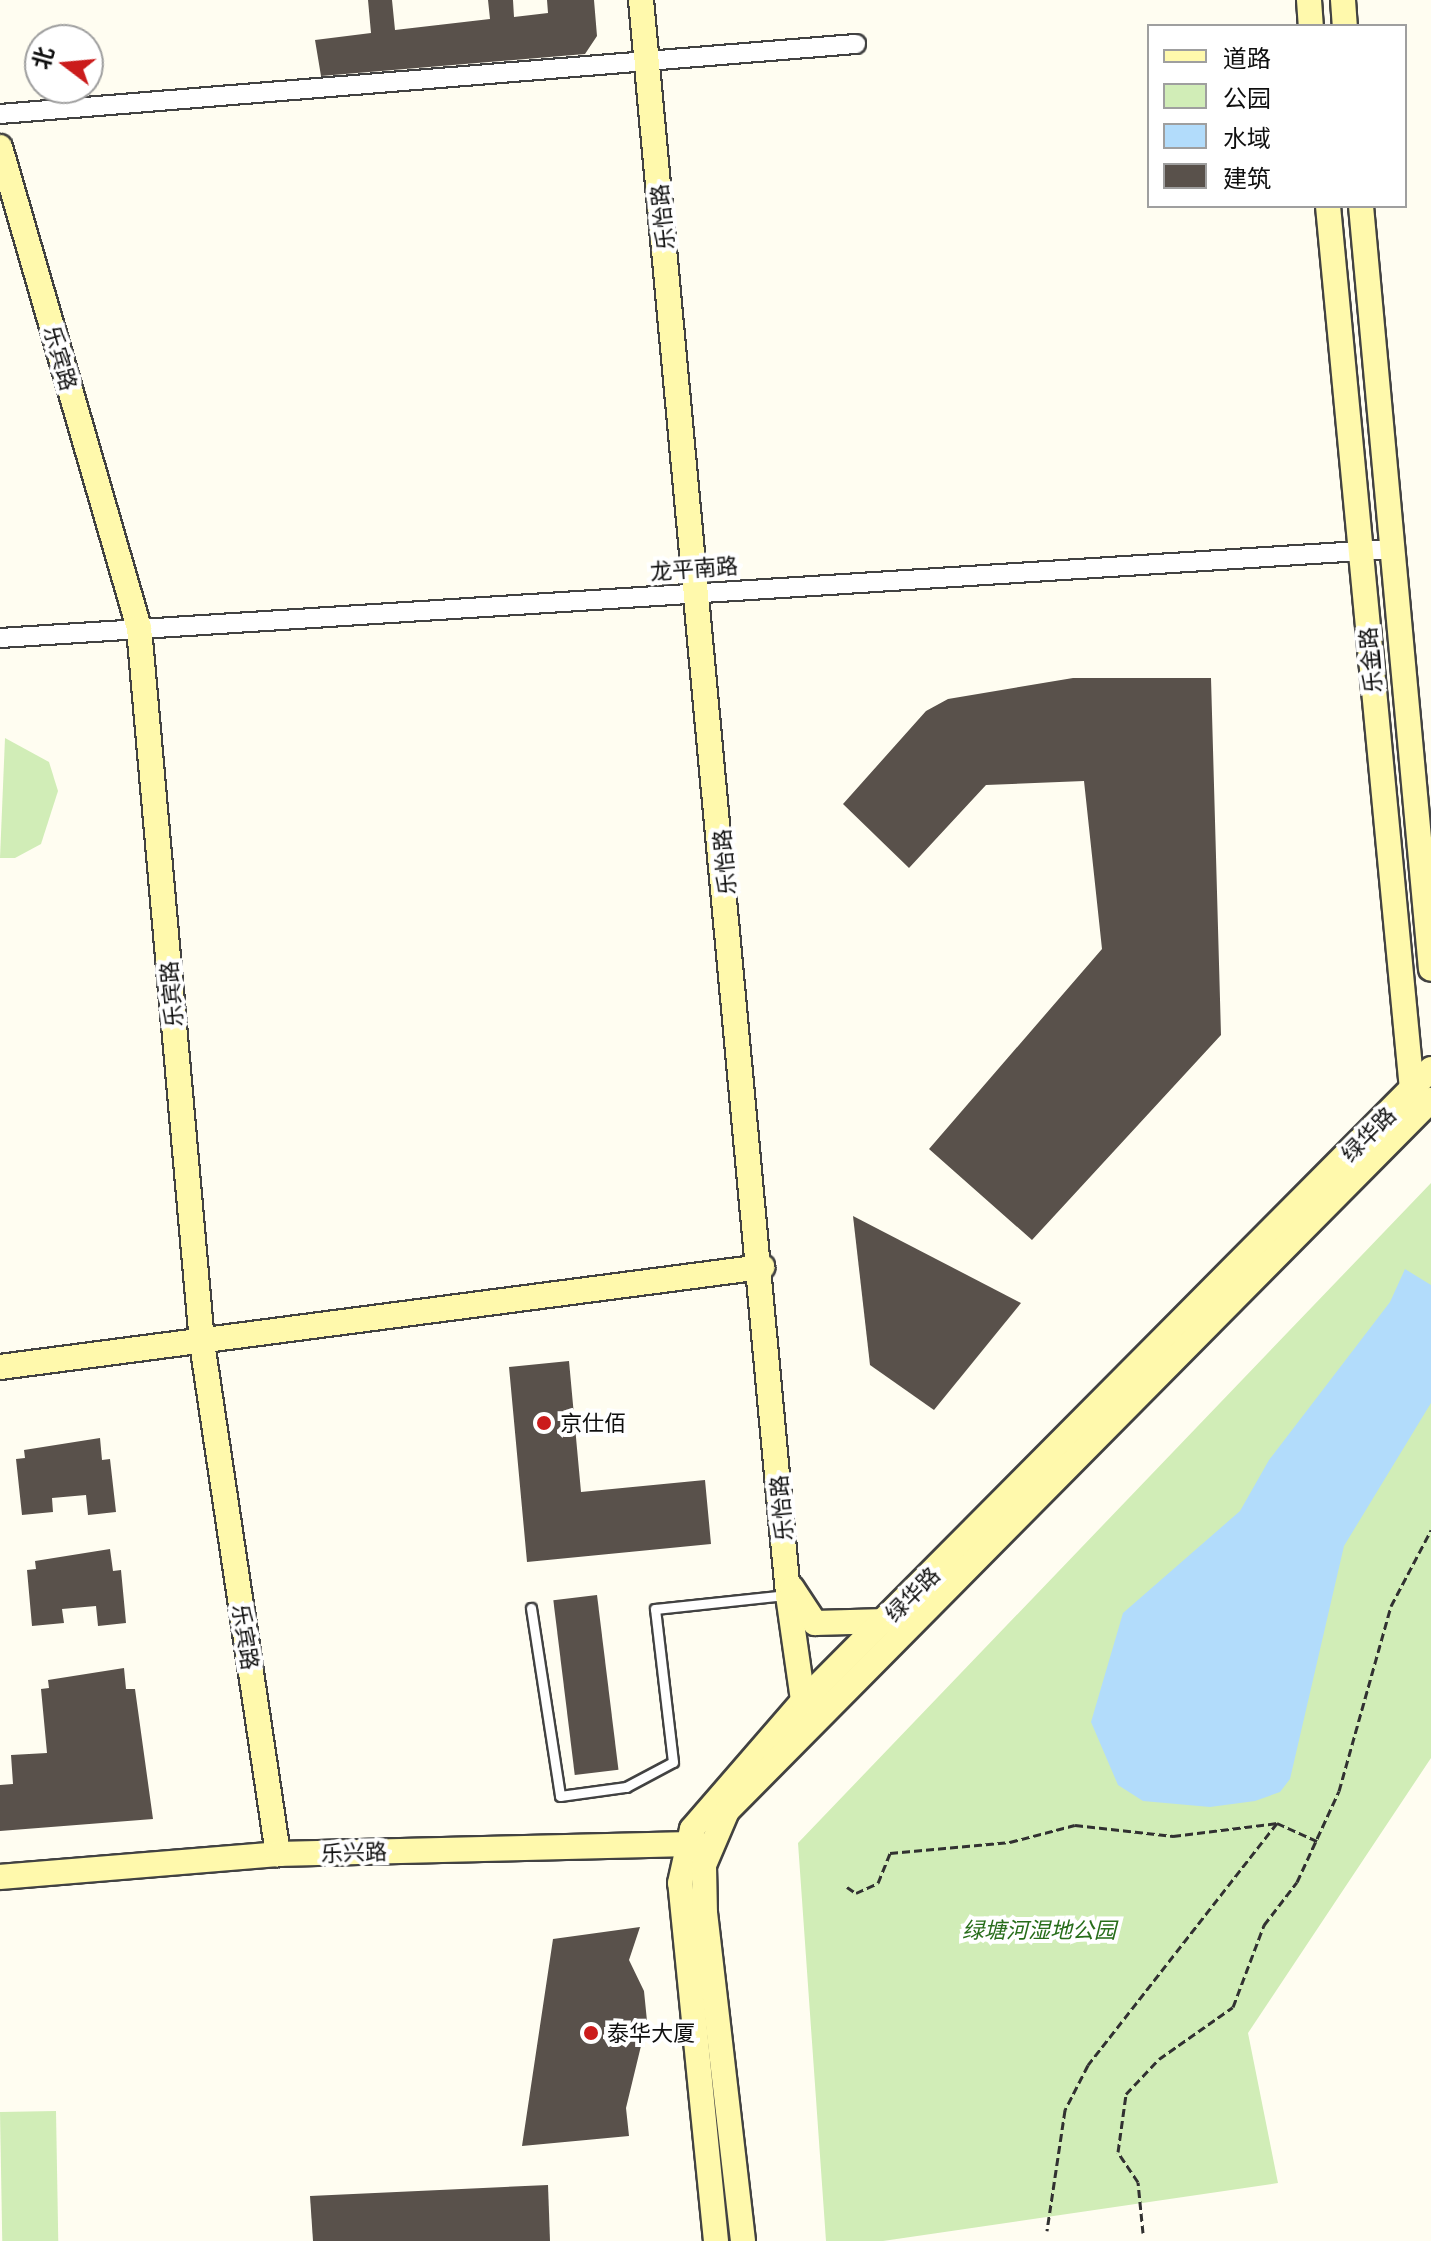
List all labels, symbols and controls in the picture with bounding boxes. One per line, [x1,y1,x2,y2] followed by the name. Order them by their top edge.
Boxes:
[24,24,104,104] north arrow
[1147,24,1407,208] legend
[1223,42,1271,74] text: 道路
[25,43,59,72] text: 北
[1223,82,1271,114] text: 公园
[1223,122,1271,154] text: 水域
[1223,162,1271,194] text: 建筑
[645,183,679,251] street label: 乐怡路
[39,323,83,393] street label: 乐宾路
[649,552,739,584] street label: 龙平南路
[1354,626,1386,694] street label: 乐金路
[708,828,740,896] street label: 乐怡路
[155,960,187,1028] street label: 乐宾路
[1335,1101,1401,1167] street label: 绿华路
[560,1410,626,1436] place label: 京仕佰
[535,1414,553,1432] marker: 京仕佰
[765,1474,797,1542] street label: 乐怡路
[879,1561,945,1627] street label: 绿华路
[228,1602,264,1672] street label: 乐宾路
[321,1838,387,1866] street label: 乐兴路
[962,1917,1116,1943] park label: 绿塘河湿地公园
[607,2020,695,2046] place label: 泰华大厦
[582,2024,600,2042] marker: 泰华大厦

